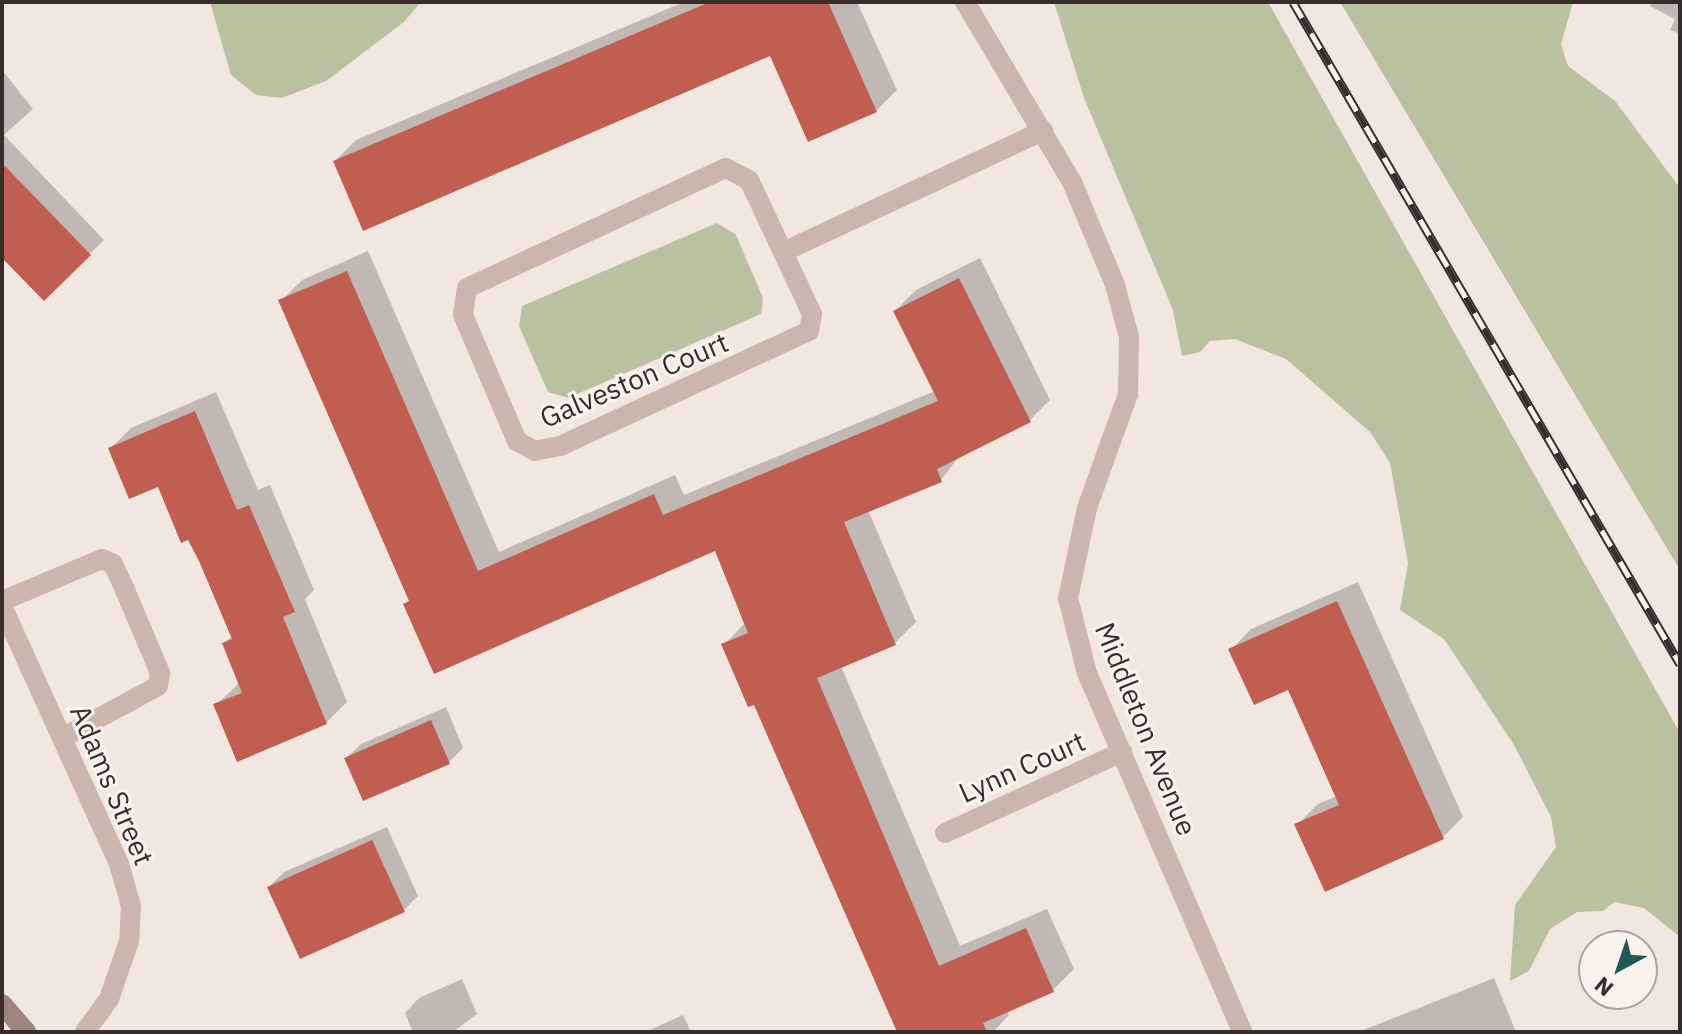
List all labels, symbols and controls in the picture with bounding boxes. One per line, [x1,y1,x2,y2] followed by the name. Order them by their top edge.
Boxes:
[535,325,733,435] street label: Galveston Court
[1088,618,1204,840] street label: Middleton Avenue
[63,700,161,870] street label: Adams Street
[954,724,1090,810] street label: Lynn Court
[1578,930,1658,1010] north arrow
[1588,971,1619,1003] text: N

